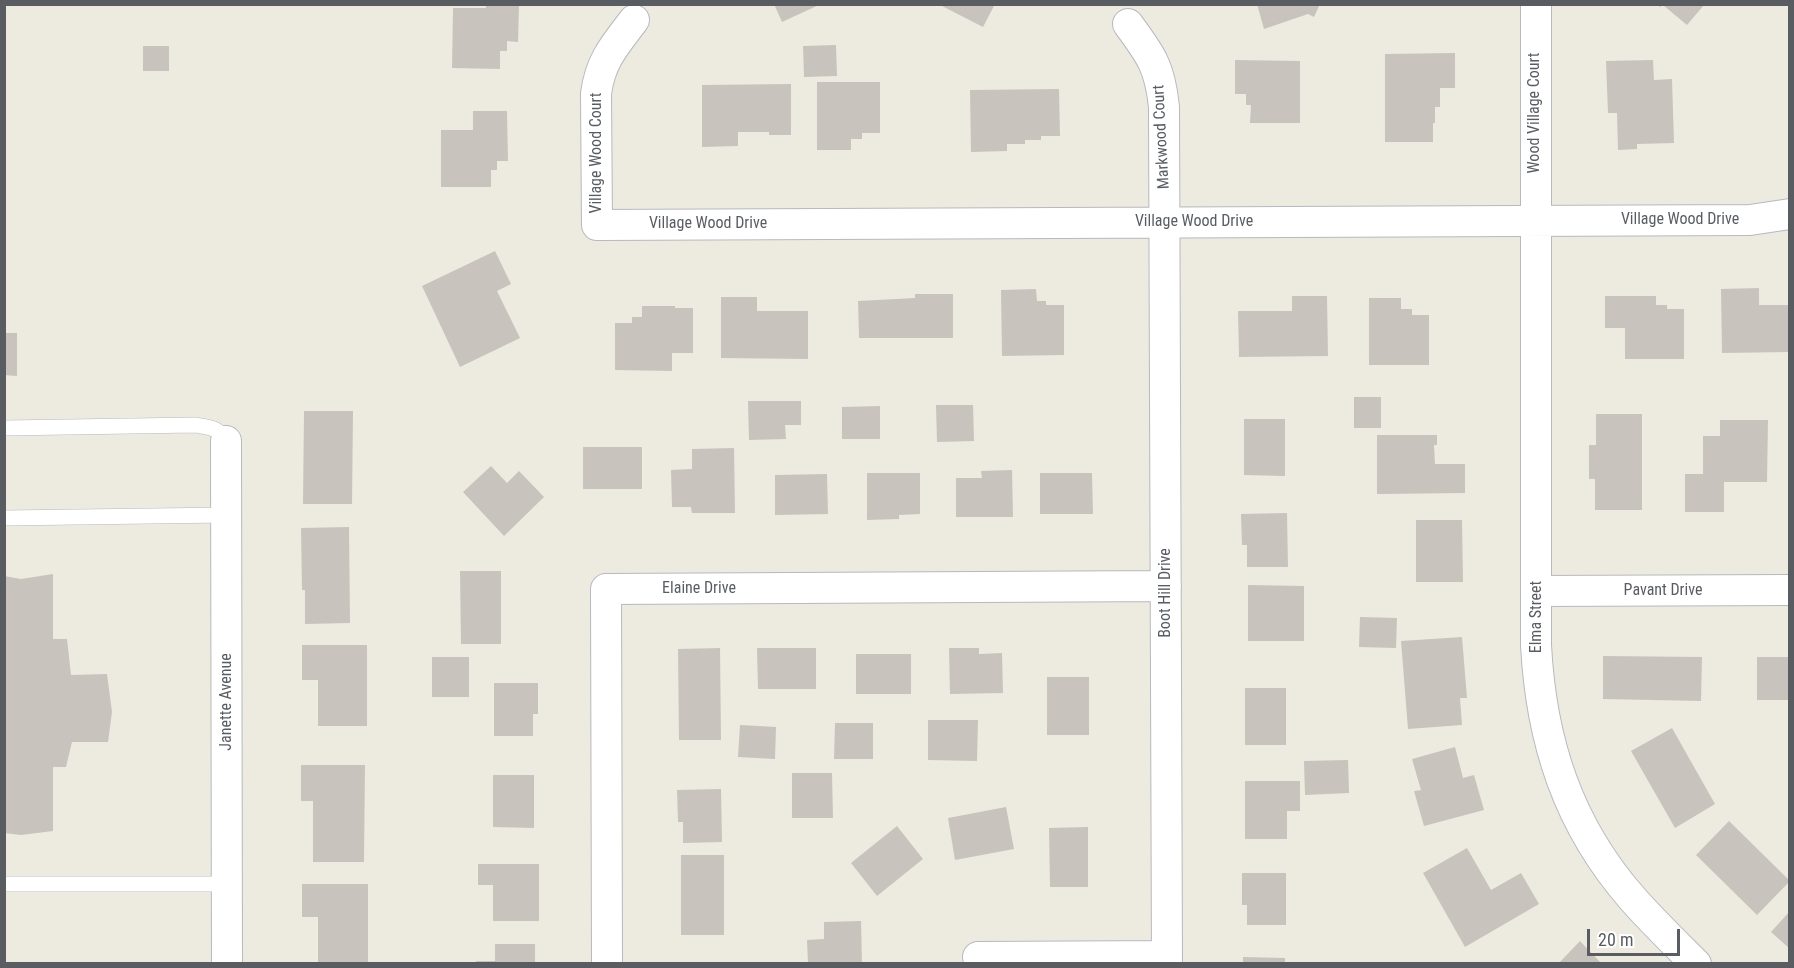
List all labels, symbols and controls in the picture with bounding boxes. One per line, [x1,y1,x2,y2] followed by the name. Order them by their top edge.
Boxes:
[1525,52,1545,174] street label: Wood Village Court
[1150,84,1174,190] street label: Markwood Court
[587,92,607,214] street label: Village Wood Court
[1621,210,1739,230] street label: Village Wood Drive
[1135,212,1253,232] street label: Village Wood Drive
[649,214,767,234] street label: Village Wood Drive
[1156,548,1176,638] street label: Boot Hill Drive
[662,579,736,599] street label: Elaine Drive
[1527,581,1547,653] street label: Elma Street
[1624,581,1702,601] street label: Pavant Drive
[217,653,237,751] street label: Janette Avenue
[1590,917,1683,955] scale bar
[1598,929,1633,950] text: 20 m

